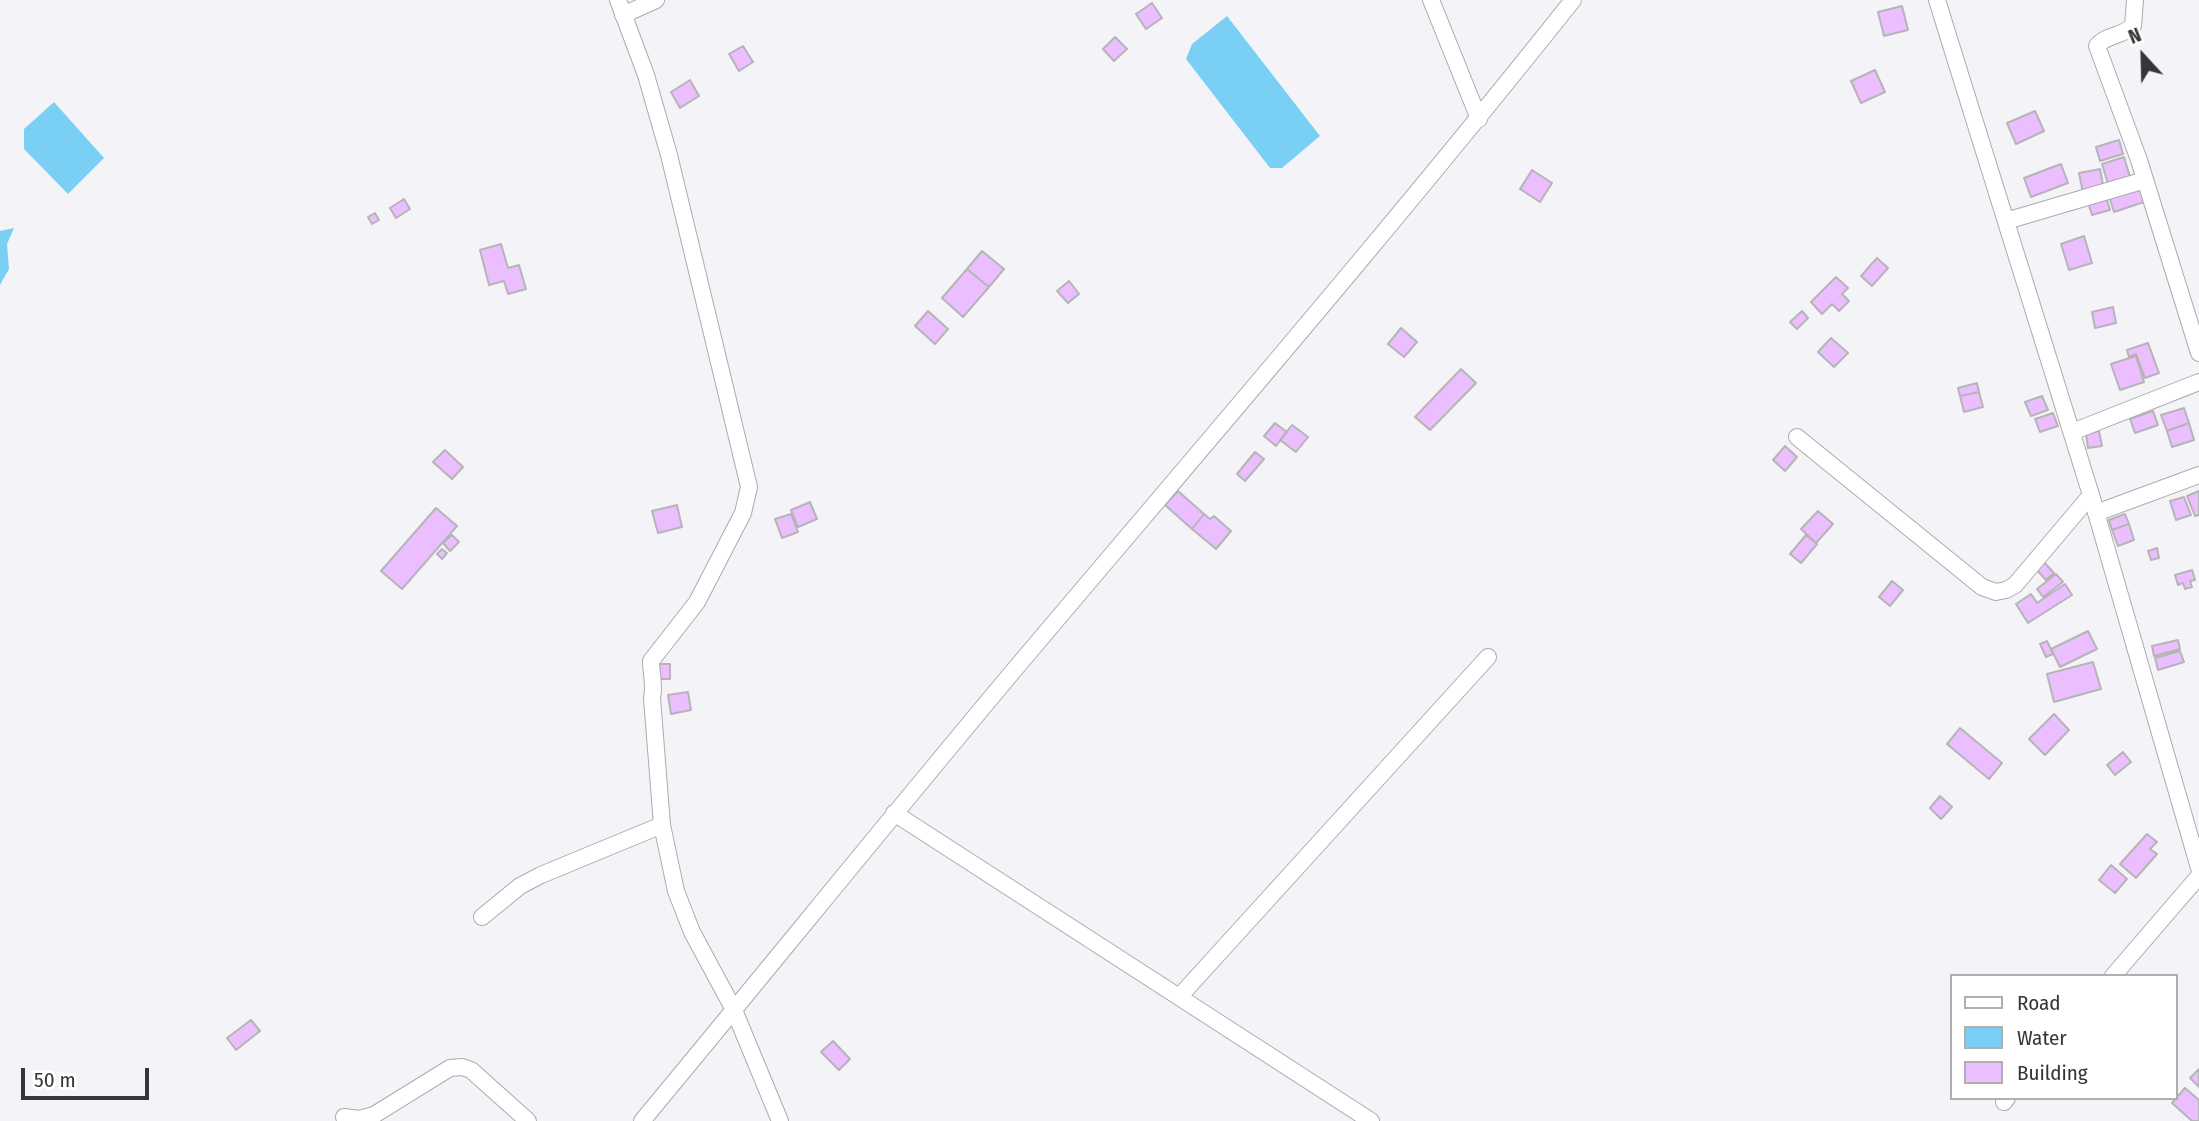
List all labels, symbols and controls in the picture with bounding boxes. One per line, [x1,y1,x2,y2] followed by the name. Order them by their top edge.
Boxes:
[2108,21,2178,91] north arrow
[2125,23,2145,49] text: N
[1951,974,2178,1100] legend
[2017,990,2061,1016] text: Road
[2017,1025,2067,1051] text: Water
[24,1054,152,1098] scale bar
[2017,1060,2088,1086] text: Building
[34,1067,76,1093] text: 50 m

